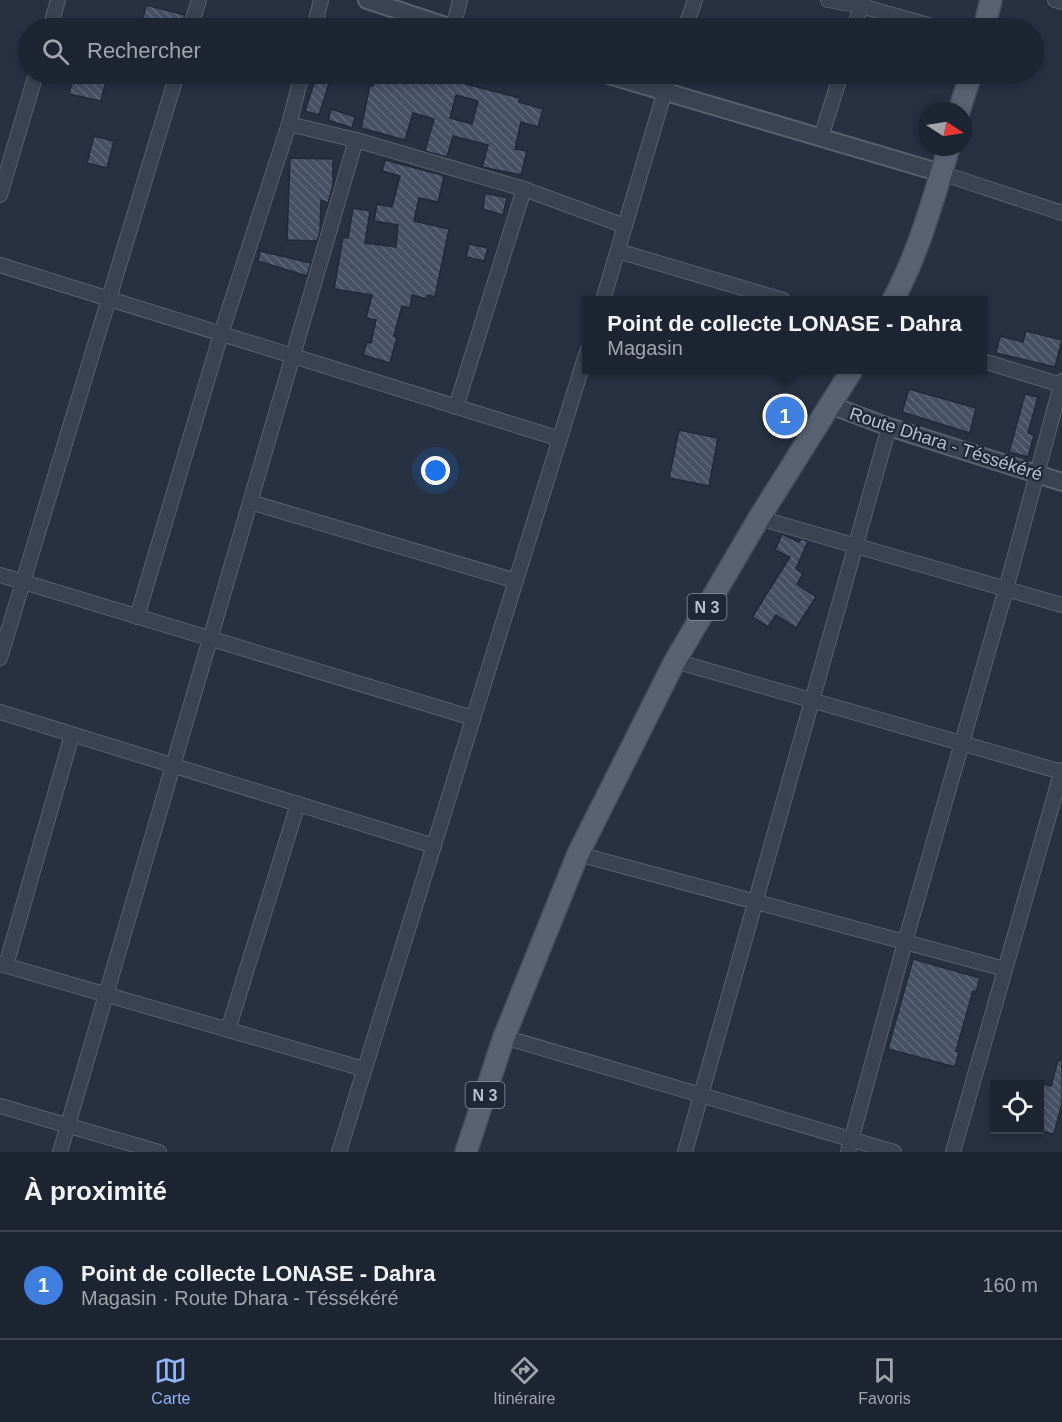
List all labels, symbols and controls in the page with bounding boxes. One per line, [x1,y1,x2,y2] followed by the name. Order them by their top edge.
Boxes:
[18,18,1044,84] search box
[39,35,72,68] icon: search
[87,38,201,63] text: Rechercher
[918,102,972,156] north arrow
[582,296,987,374] popup
[607,311,962,336] text: Point de collecte LONASE - Dahra
[607,337,683,359] text: Magasin
[766,394,804,438] pin: 1
[847,403,1045,485] street label: Route Dhara - Téssékéré
[421,456,450,485] your location
[688,594,726,620] road number: N 3
[990,1080,1044,1134] map controls
[990,1080,1044,1134] button: locate
[466,1082,504,1108] road number: N 3
[24,1176,167,1206] text: À proximité
[81,1261,436,1286] text: Point de collecte LONASE - Dahra
[38,1274,49,1296] text: 1
[982,1274,1038,1296] text: 160 m
[81,1287,399,1309] text: Magasin · Route Dhara - Téssékéré
[151,1354,190,1408] tab: Carte
[493,1354,555,1408] tab: Itinéraire
[858,1354,911,1408] tab: Favoris

